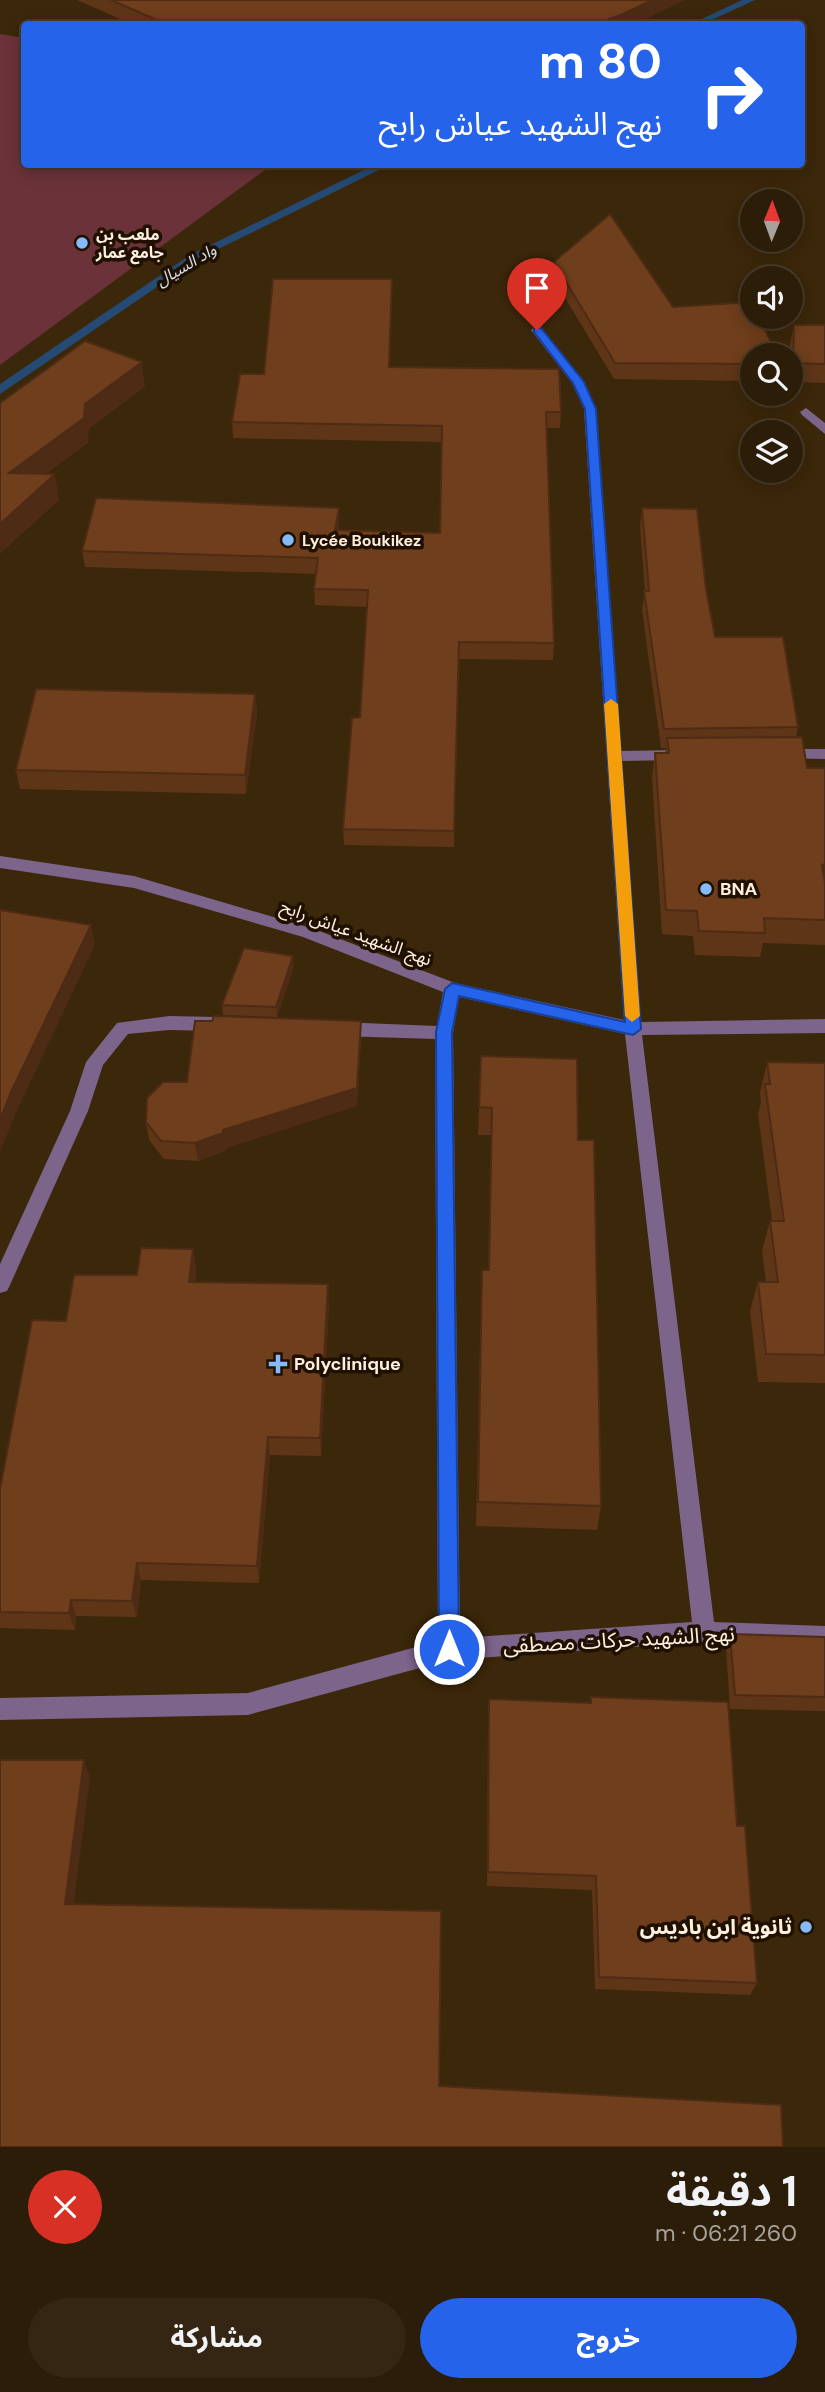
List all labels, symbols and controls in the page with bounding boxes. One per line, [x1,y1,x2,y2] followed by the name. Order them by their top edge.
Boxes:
[539,29,662,93] text: 80 m
[686,49,777,140] icon: right
[379,103,662,145] text: نهج الشهيد عياش رابح
[740,189,803,252] north arrow
[740,189,803,483] map controls
[95,224,164,265] place label: ملعب بن جامع عمار
[74,235,90,251] marker: ملعب بن جامع عمار
[152,239,220,291] water label: واد السيال
[507,258,567,330] pin
[740,266,803,329] button: sound
[518,269,556,307] icon: arrive
[740,343,803,406] button: search
[740,420,803,483] button: layers
[302,530,421,551] place label: Lycée Boukikez
[280,532,296,548] marker: Lycée Boukikez
[720,877,758,901] place label: BNA
[698,881,714,897] marker: BNA
[277,894,435,972] street label: نهج الشهيد عياش رابح
[294,1352,401,1376] place label: Polyclinique
[268,1354,288,1374] marker: Polyclinique
[412,1612,486,1686] position arrow
[503,1620,736,1661] street label: نهج الشهيد حركات مصطفى
[640,1913,792,1941] place label: ثانوية ابن باديس
[798,1919,814,1935] marker: ثانوية ابن باديس
[666,2164,797,2219] text: 1 دقيقة
[28,2170,102,2244] button: close
[655,2218,797,2248] text: 260 m · 06:21
[28,2298,406,2378] button: مشاركة
[420,2298,797,2378] button: خروج

